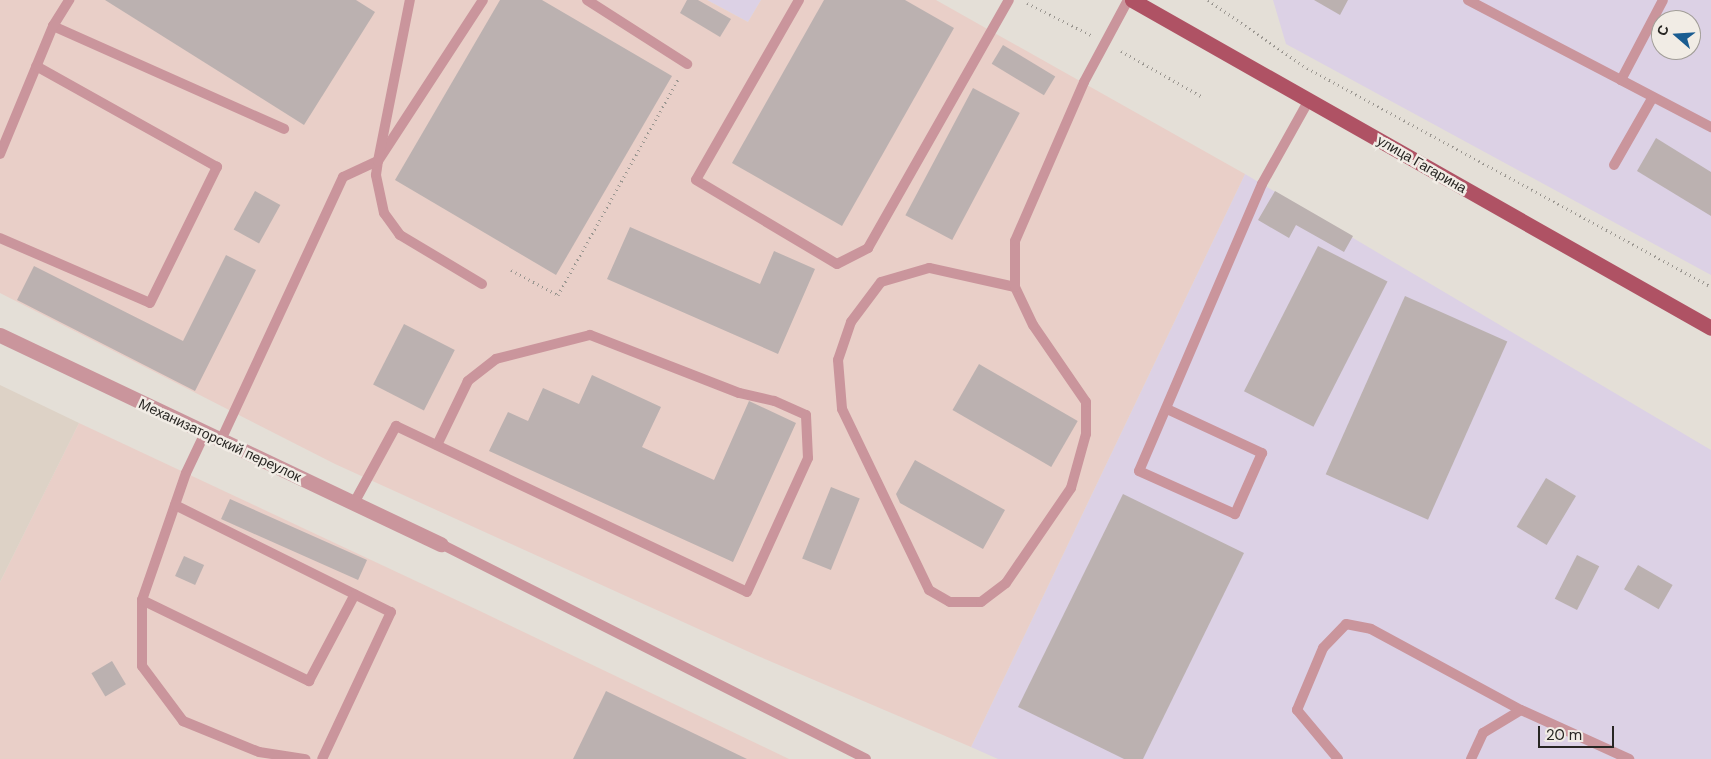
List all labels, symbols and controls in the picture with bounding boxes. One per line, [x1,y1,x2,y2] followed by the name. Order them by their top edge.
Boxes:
[1651,10,1701,60] north arrow
[1653,23,1673,38] text: С
[1374,132,1470,196] street label: улица Гагарина
[136,395,304,485] street label: Механизаторский переулок
[1541,716,1617,748] scale bar
[1546,725,1582,745] text: 20 m

